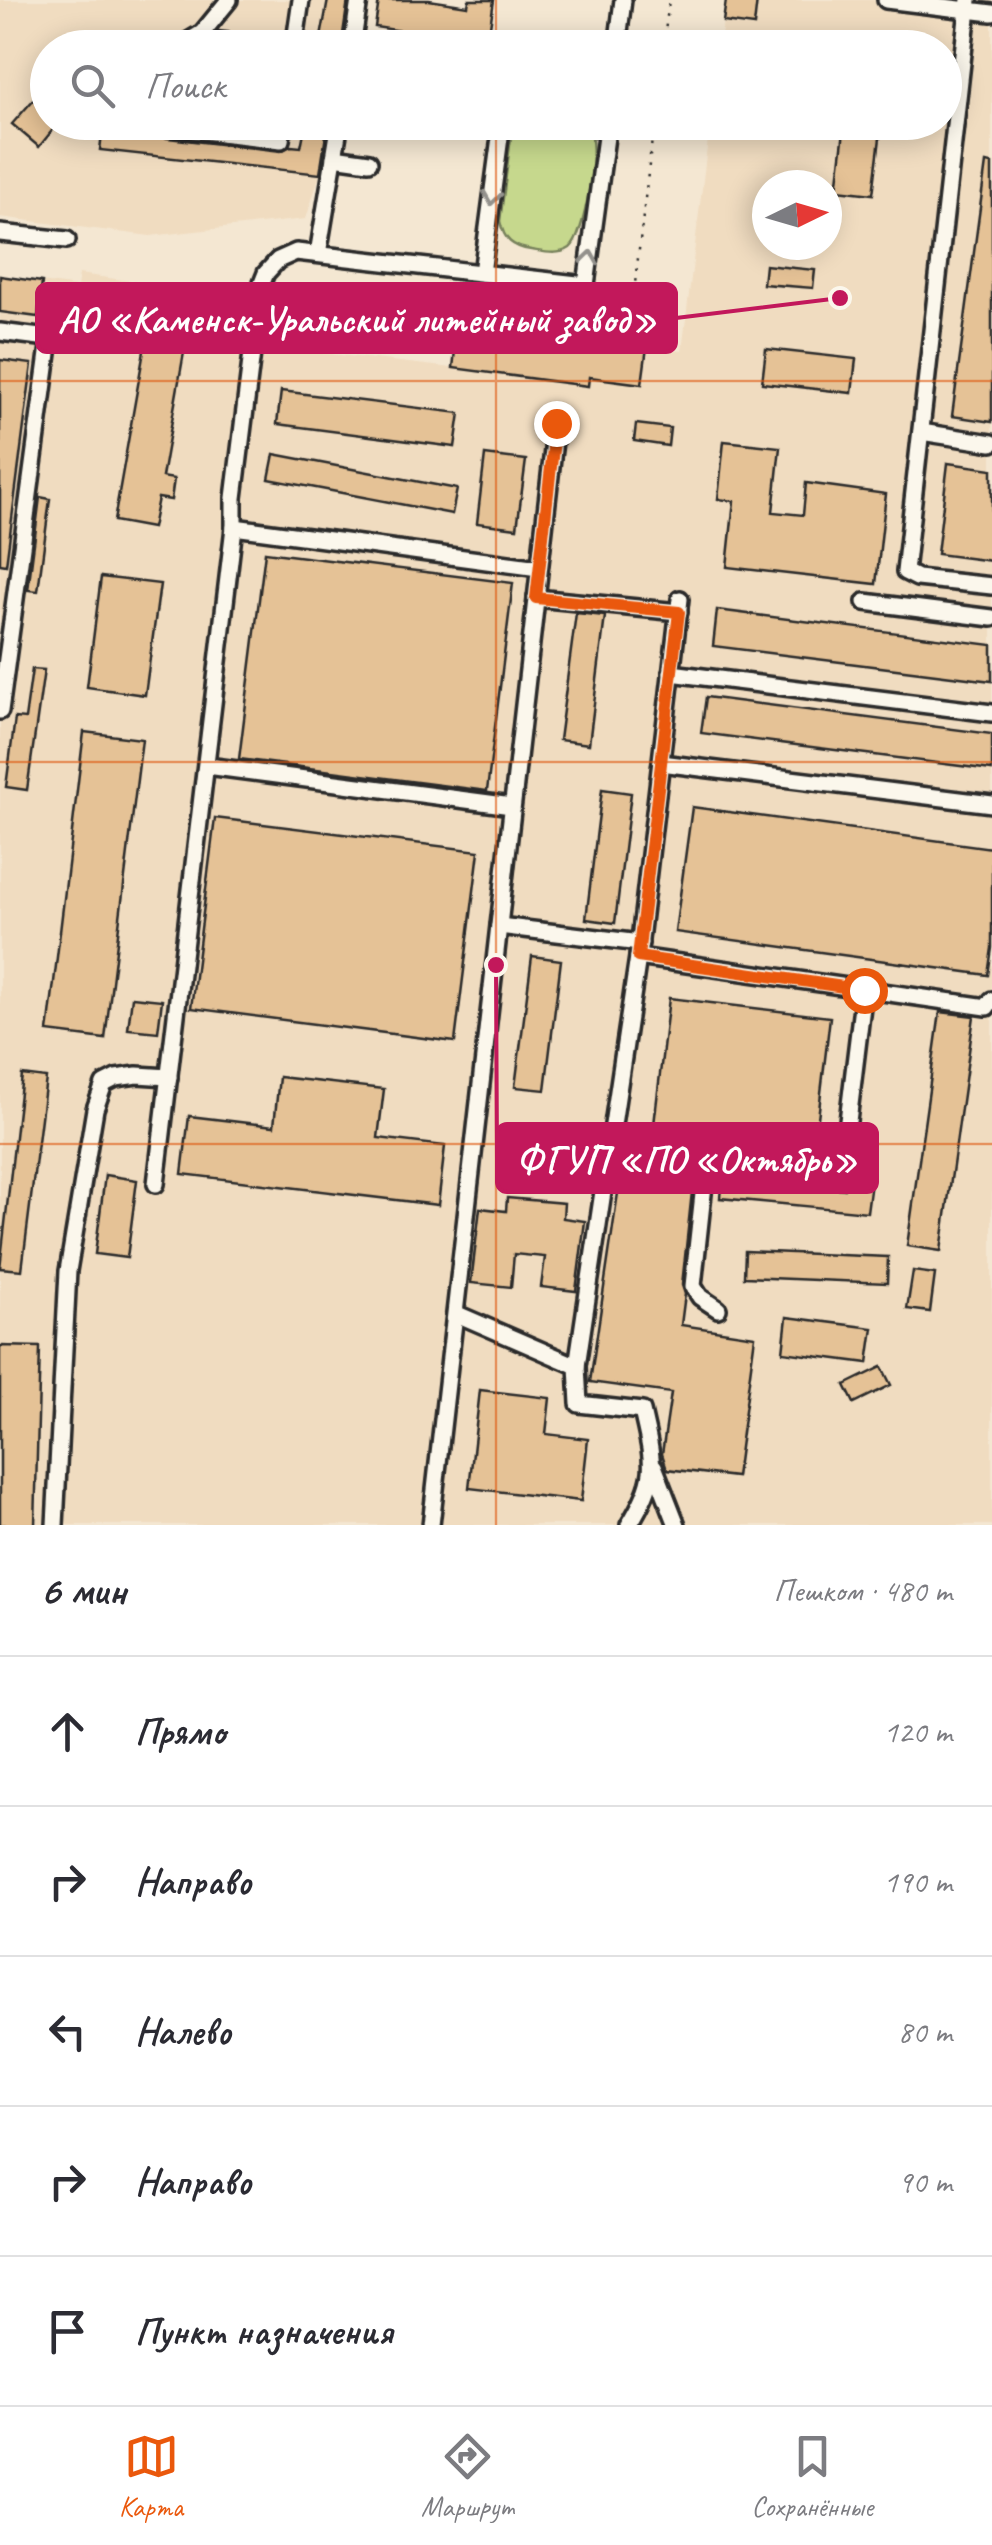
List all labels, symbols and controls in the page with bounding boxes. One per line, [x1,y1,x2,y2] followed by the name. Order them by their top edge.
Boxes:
[30,30,962,140] search box
[65,58,120,113] icon: search
[145,62,225,109] text: Поиск
[752,170,842,260] north arrow
[483,189,504,206] one-way arrow
[578,250,599,266] one-way arrow
[37,284,676,352] callout: АО «Каменск-Уральский литейный завод»
[58,296,656,344] text: АО «Каменск-Уральский литейный завод»
[534,401,580,447] route end
[842,968,888,1014] route start
[497,1124,877,1192] callout: ФГУП «ПО «Октябрь»
[517,1136,857,1183] text: ФГУП «ПО «Октябрь»
[40,1564,126,1617] text: 6 мин
[773,1570,952,1611] text: Пешком · 480 m
[40,1704,95,1759] icon: ahead
[135,1708,225,1755] text: Прямо
[883,1711,952,1752] text: 120 m
[40,1854,95,1909] icon: right
[135,1858,251,1905] text: Направо
[883,1861,952,1902] text: 190 m
[40,2004,95,2059] icon: left
[135,2008,231,2055] text: Налево
[898,2011,952,2052] text: 80 m
[40,2154,95,2209] icon: right
[135,2158,251,2205] text: Направо
[898,2161,952,2202] text: 90 m
[40,2304,95,2359] icon: arrive
[135,2308,392,2355] text: Пункт назначения
[119,2429,183,2524] tab: Карта
[421,2429,513,2524] tab: Маршрут
[751,2429,873,2524] tab: Сохранённые

